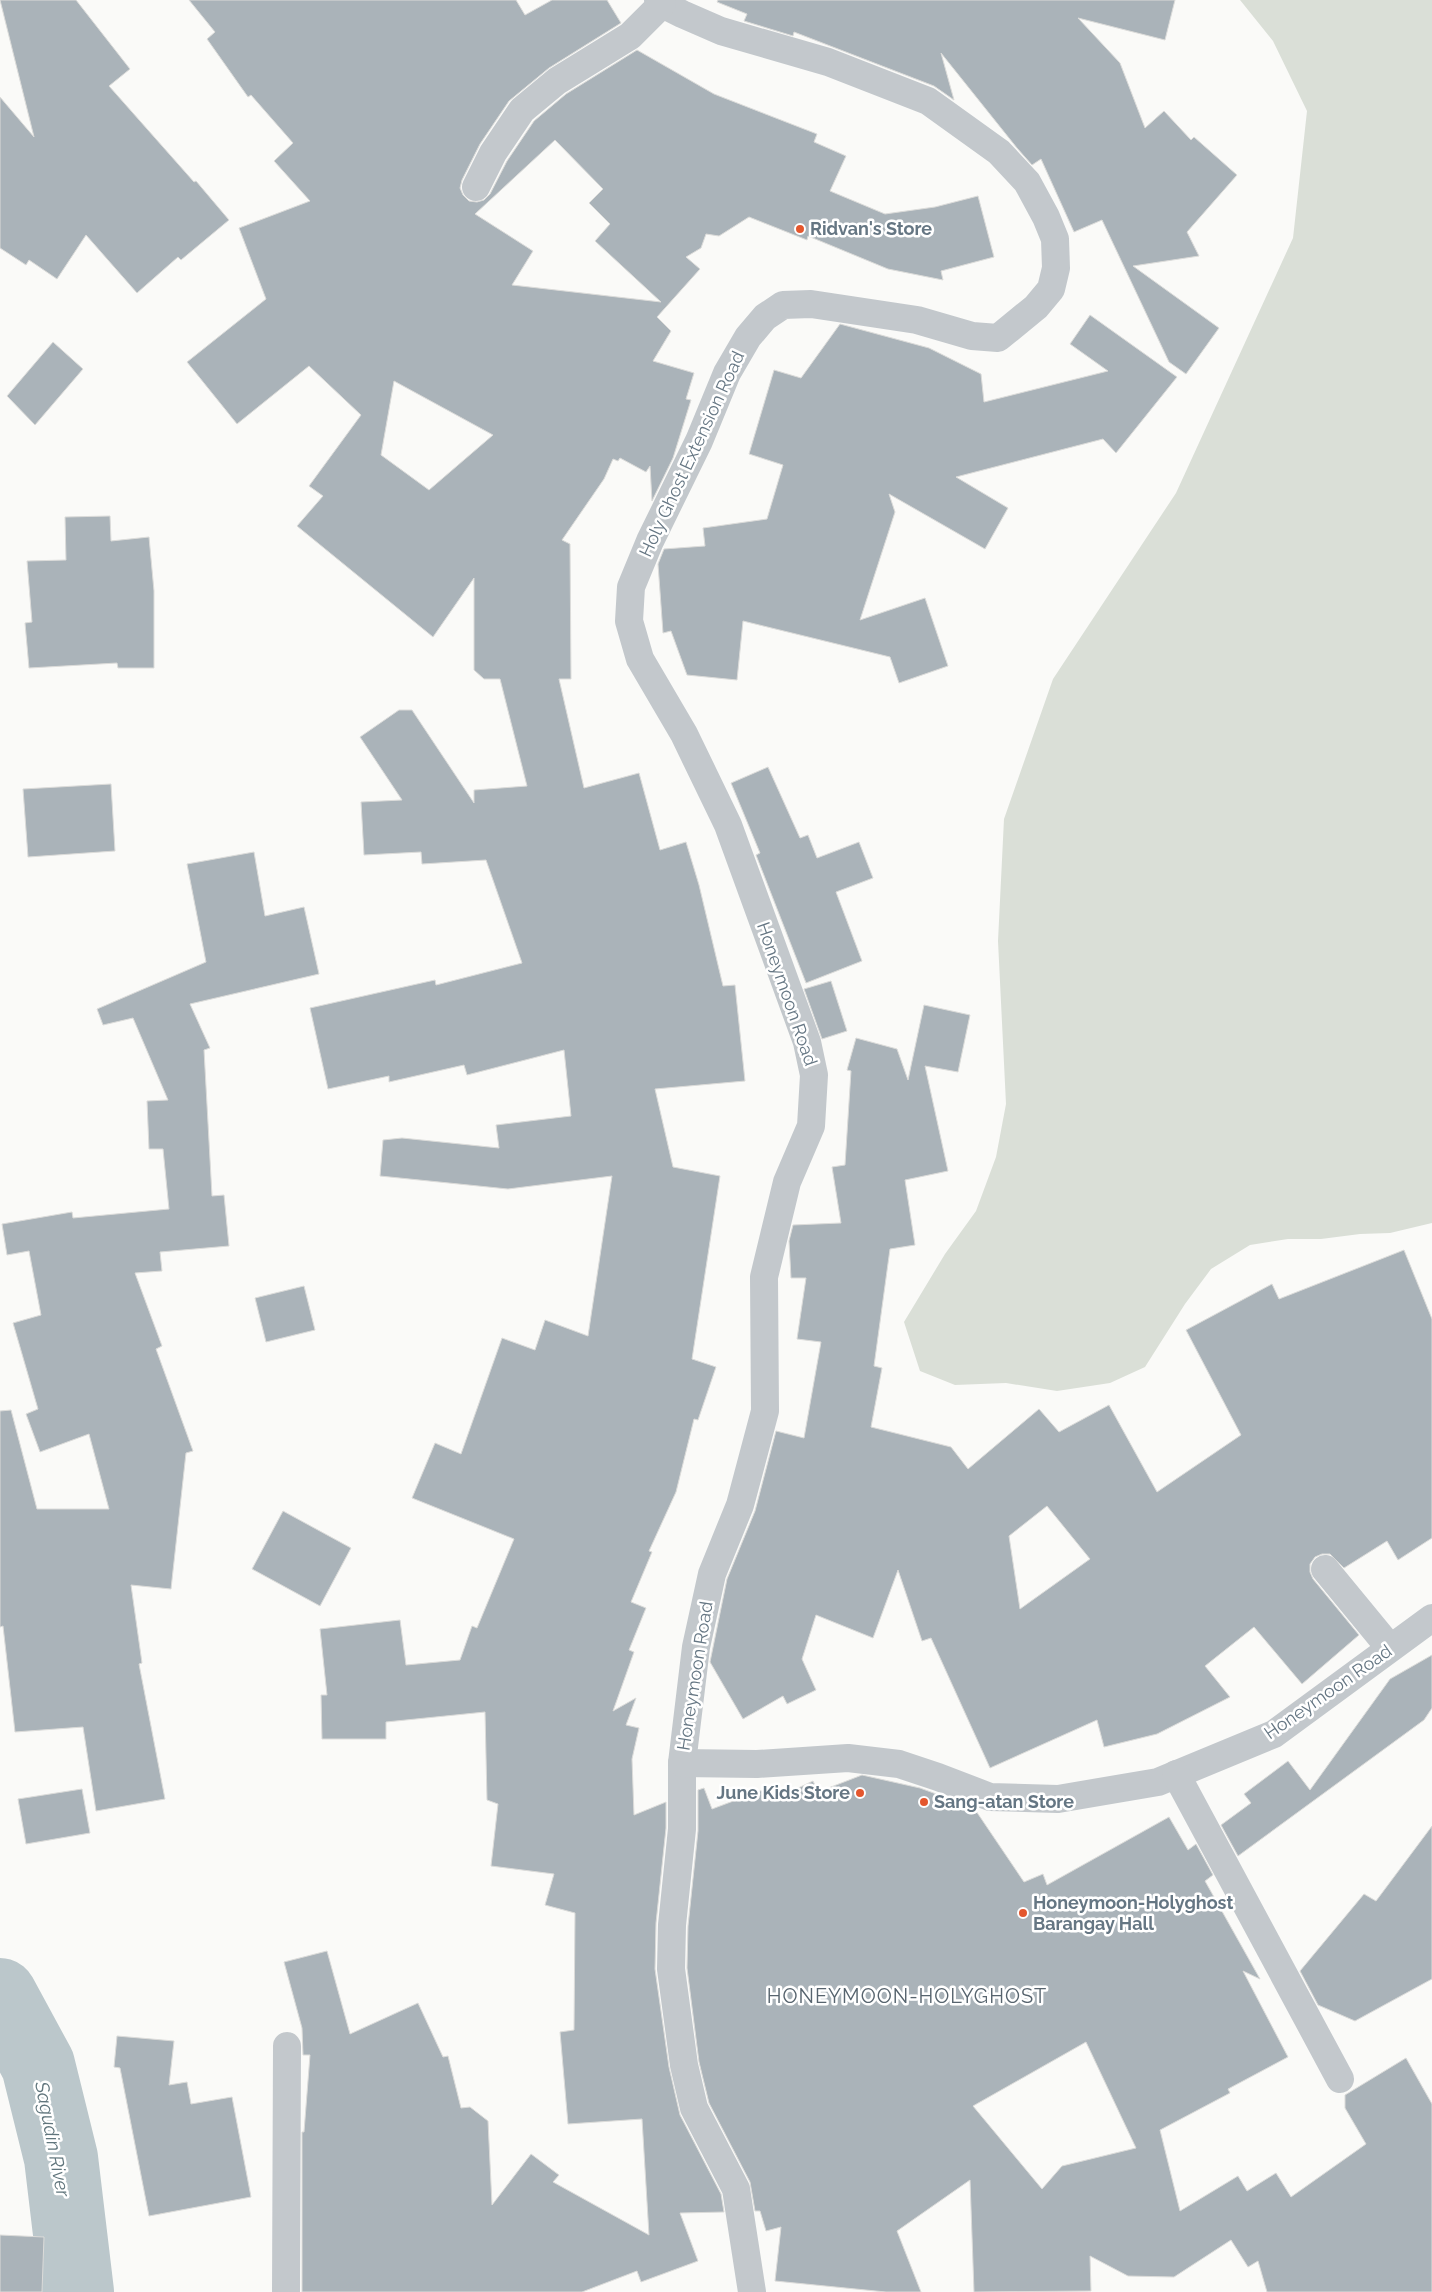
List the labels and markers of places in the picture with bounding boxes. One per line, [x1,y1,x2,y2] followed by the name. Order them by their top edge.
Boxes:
[810,218,932,239] place label: Ridvan's Store
[794,223,806,235] marker: Ridvan's Store
[717,1782,850,1803] place label: June Kids Store
[854,1787,866,1799] marker: June Kids Store
[934,1791,1074,1812] place label: Sang-atan Store
[918,1796,930,1808] marker: Sang-atan Store
[1033,1892,1233,1934] place label: Honeymoon-Holyghost Barangay Hall
[1017,1907,1029,1919] marker: Honeymoon-Holyghost Barangay Hall

